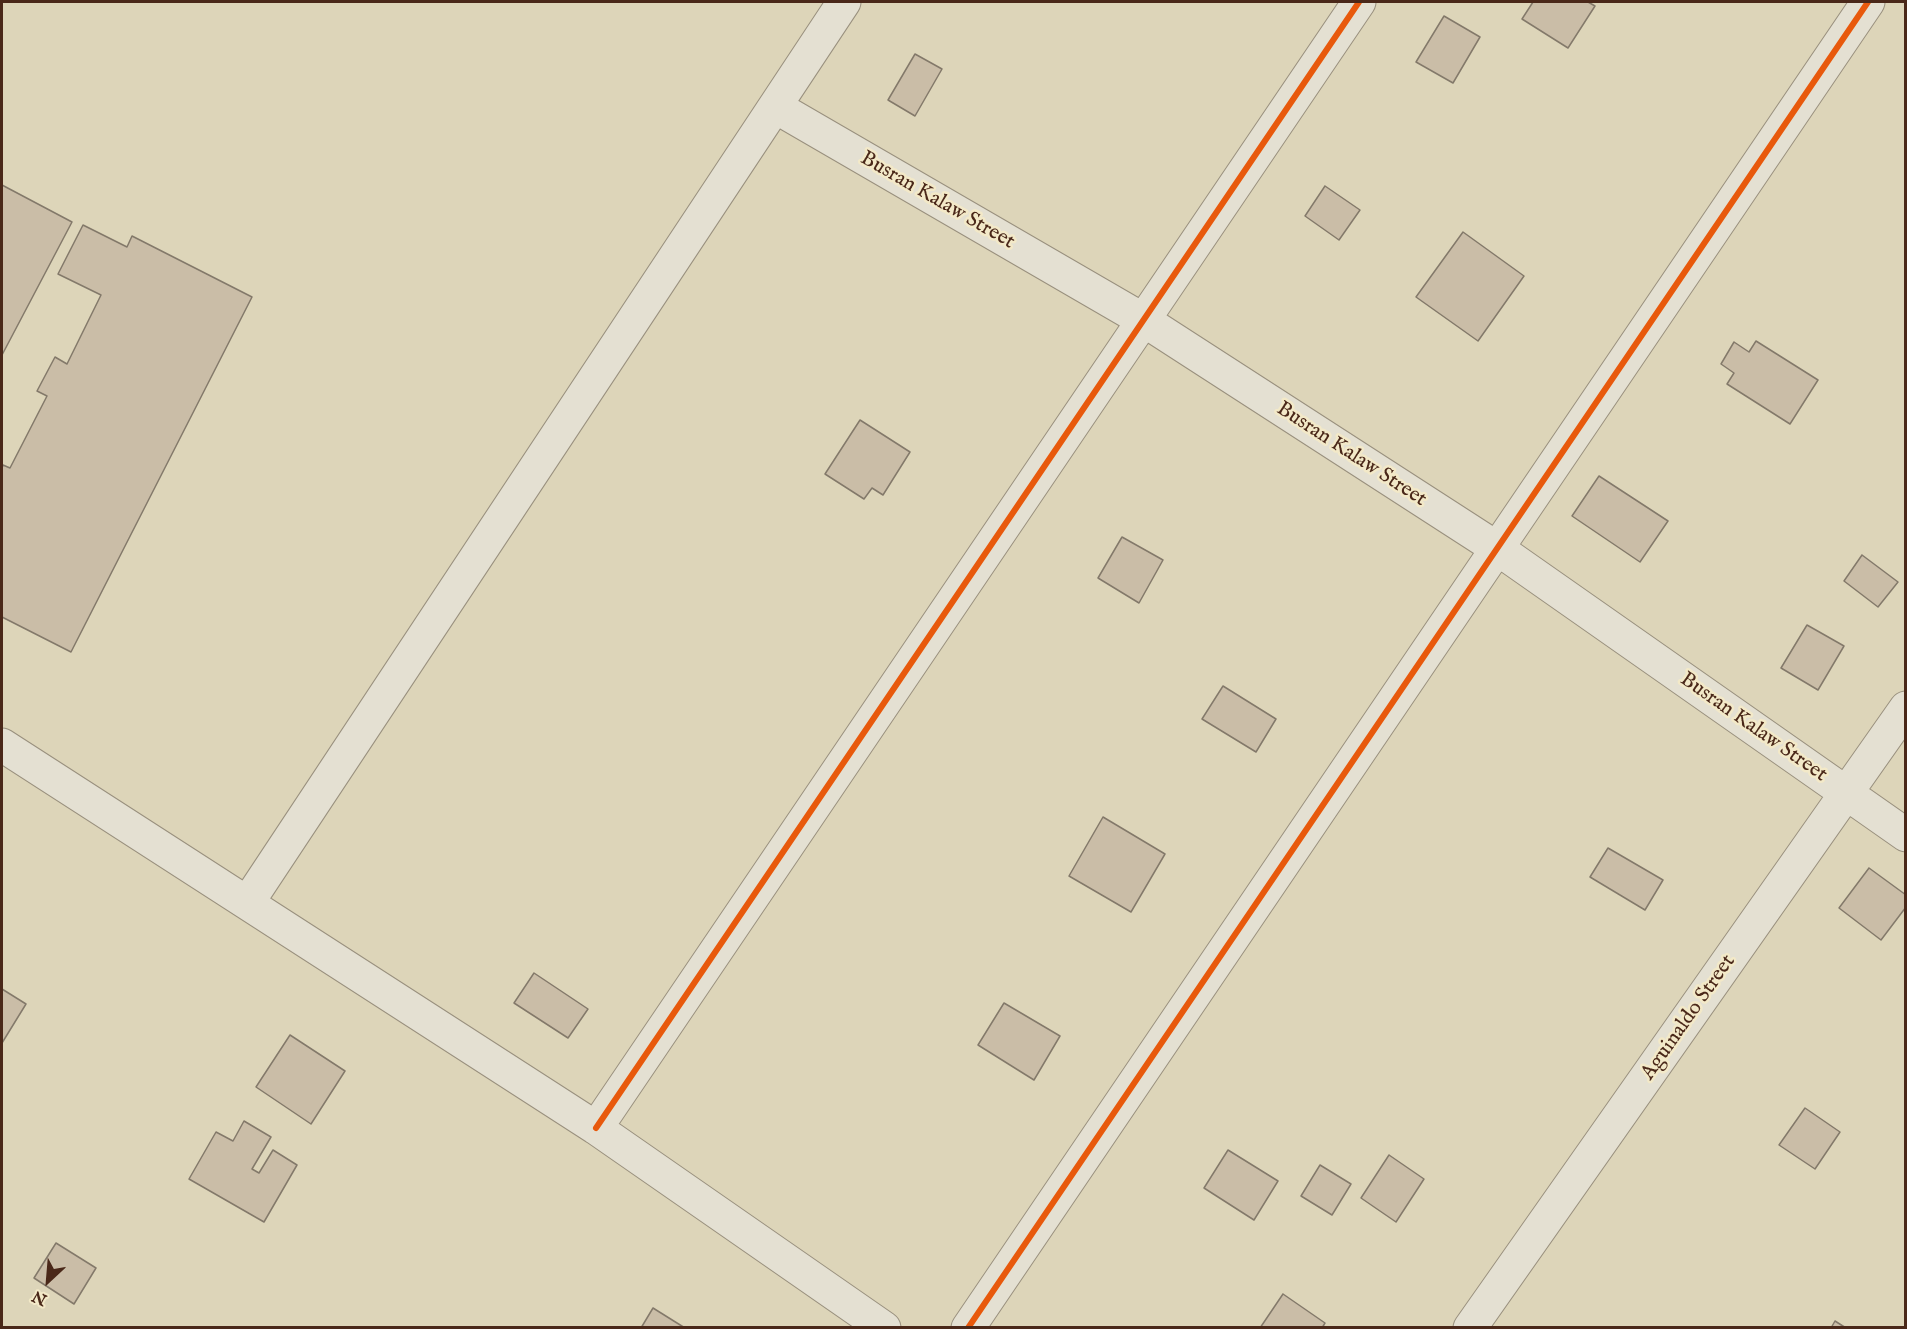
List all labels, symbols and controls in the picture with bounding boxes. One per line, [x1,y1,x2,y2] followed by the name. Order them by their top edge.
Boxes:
[855,147,1019,255] street label: Busran Kalaw Street
[1271,397,1431,513] street label: Busran Kalaw Street
[1674,668,1832,788] street label: Busran Kalaw Street
[1636,950,1742,1086] street label: Aguinaldo Street
[18,1251,78,1311] north arrow
[30,1285,51,1309] text: N

